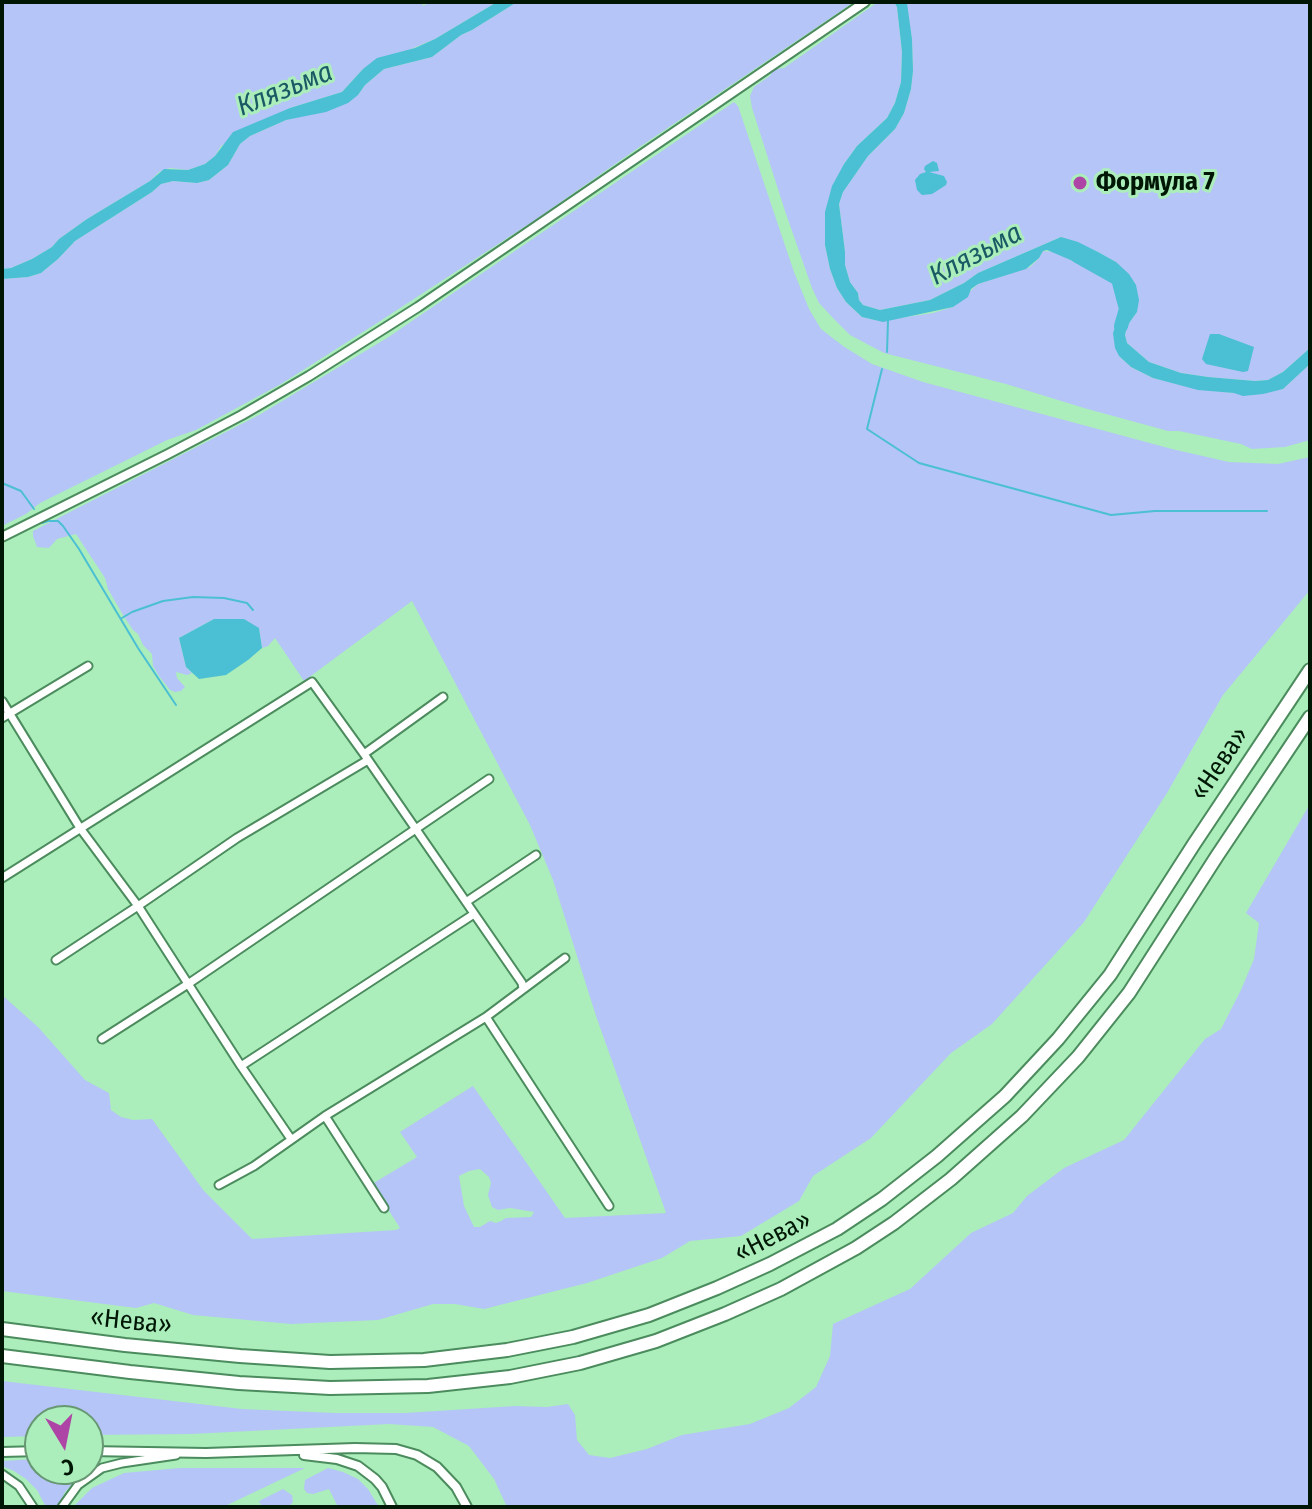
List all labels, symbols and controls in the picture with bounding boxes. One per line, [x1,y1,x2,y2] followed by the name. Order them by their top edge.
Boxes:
[232,56,338,124] water label: Клязьма
[1096,167,1215,199] place label: Формула 7
[1071,174,1089,192] marker: Формула 7
[924,217,1028,293] water label: Клязьма
[1184,721,1256,807] street label: «Нева»
[729,1204,817,1270] street label: «Нева»
[89,1302,173,1342] street label: «Нева»
[24,1405,104,1485] north arrow
[60,1453,76,1481] text: С

